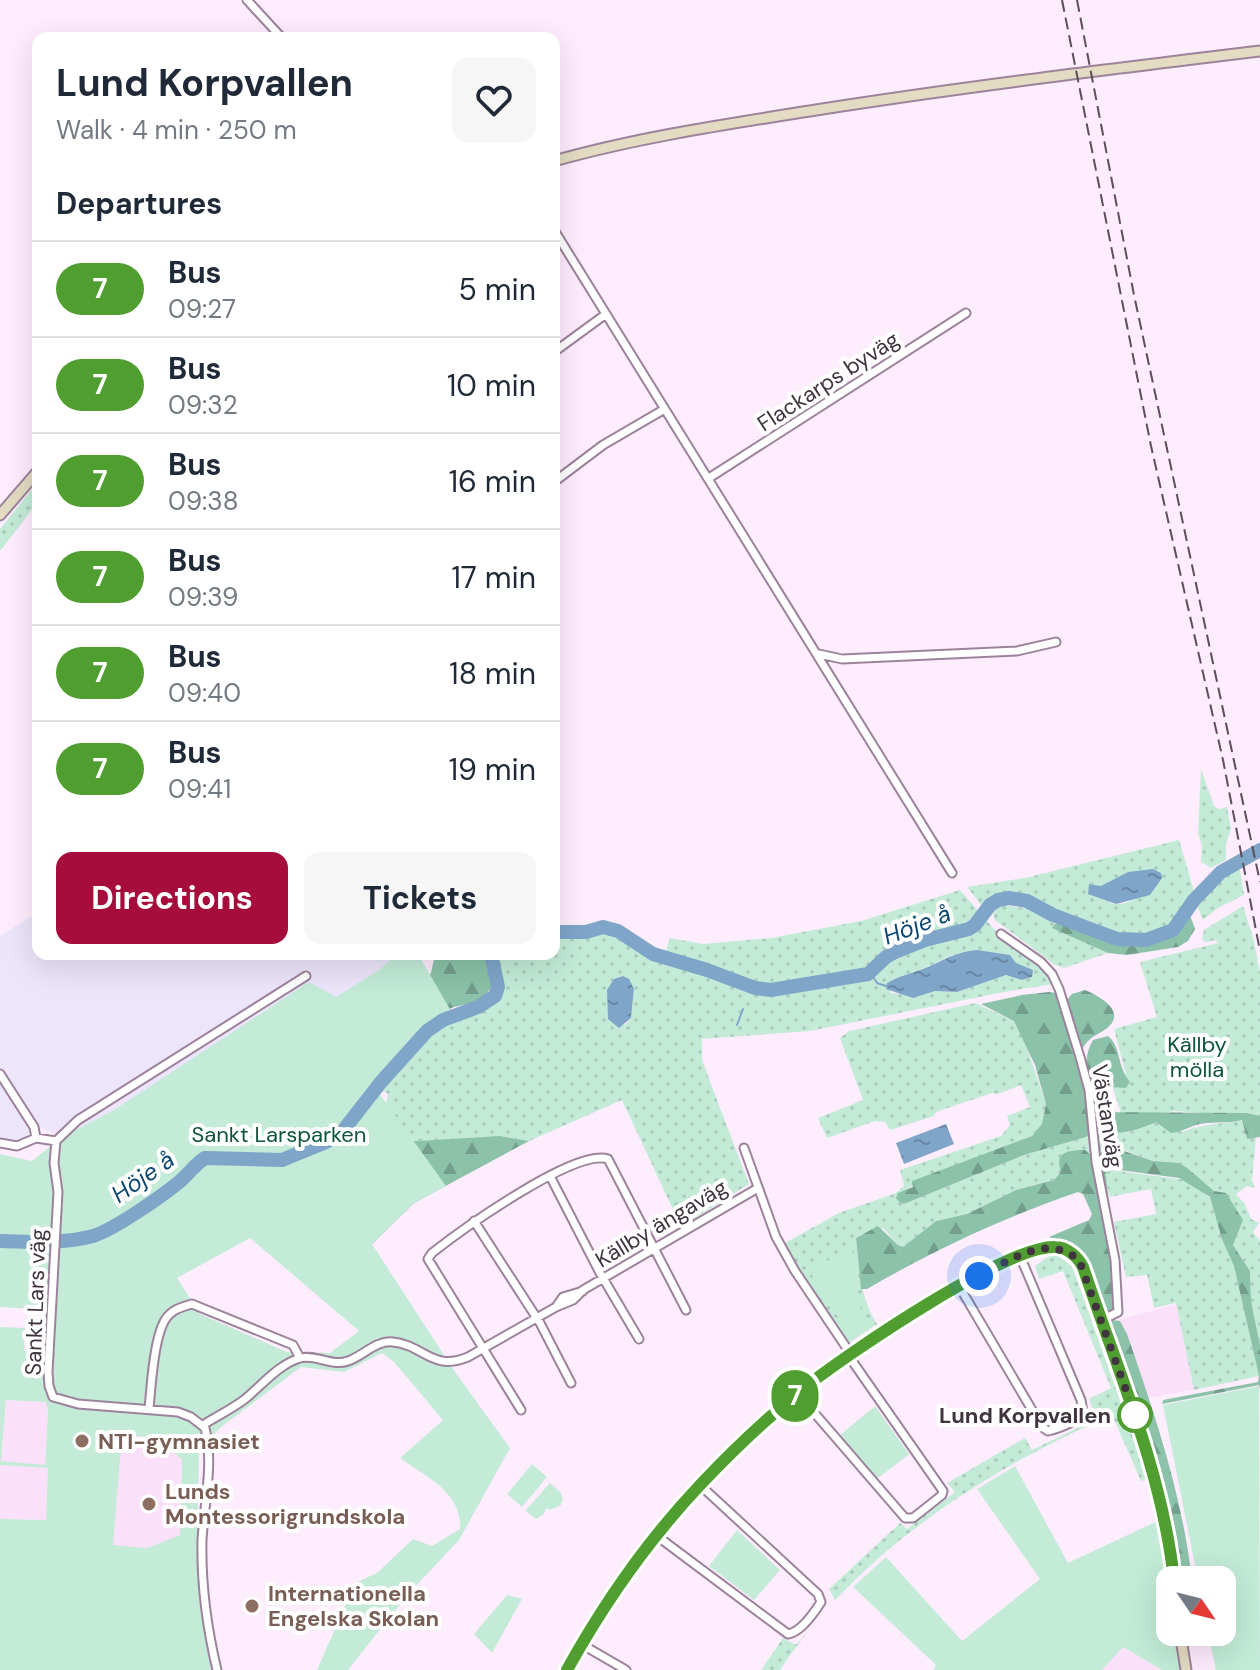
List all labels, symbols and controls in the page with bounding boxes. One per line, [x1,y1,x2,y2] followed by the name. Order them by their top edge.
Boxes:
[56,58,353,108] text: Lund Korpvallen
[452,58,536,142] button: heart
[56,113,297,147] text: Walk · 4 min · 250 m
[56,184,222,223] text: Departures
[168,253,222,292] text: Bus
[92,270,108,307] text: 7
[459,270,536,309] text: 5 min
[168,292,236,326] text: 09:27
[752,325,905,438] street label: Flackarps byväg
[168,349,222,388] text: Bus
[92,366,108,403] text: 7
[447,366,536,405] text: 10 min
[168,388,238,422] text: 09:32
[168,445,222,484] text: Bus
[92,462,108,499] text: 7
[449,462,536,501] text: 16 min
[168,484,239,518] text: 09:38
[168,541,222,580] text: Bus
[92,558,108,595] text: 7
[451,558,536,597] text: 17 min
[168,580,238,614] text: 09:39
[168,637,222,676] text: Bus
[92,654,108,691] text: 7
[449,654,536,693] text: 18 min
[168,676,241,710] text: 09:40
[168,733,222,772] text: Bus
[92,750,108,787] text: 7
[449,750,536,789] text: 19 min
[168,772,231,806] text: 09:41
[56,852,288,944] button: Directions
[304,852,536,944] button: Tickets
[878,897,955,952] water label: Höje å
[1167,1030,1227,1084] park label: Källby mölla
[1085,1062,1130,1170] street label: Västanväg
[192,1120,366,1149] park label: Sankt Larsparken
[105,1144,180,1209] water label: Höje å
[590,1173,733,1274] street label: Källby ängaväg
[18,1228,53,1376] street label: Sankt Lars väg
[959,1256,999,1296] your location
[769,1370,821,1422] line badge: 7
[787,1377,803,1414] text: 7
[1118,1398,1152,1432] marker: Lund Korpvallen
[939,1401,1111,1430] place label: Lund Korpvallen
[98,1427,260,1456] place label: NTI-gymnasiet
[73,1432,91,1450] marker: NTI-gymnasiet
[165,1477,405,1531] place label: Lunds Montessorigrundskola
[140,1495,158,1513] marker: Lunds Montessorigrundskola
[1156,1566,1236,1646] north arrow
[1156,1566,1236,1646] map controls
[268,1579,439,1633] place label: Internationella Engelska Skolan
[243,1597,261,1615] marker: Internationella Engelska Skolan

